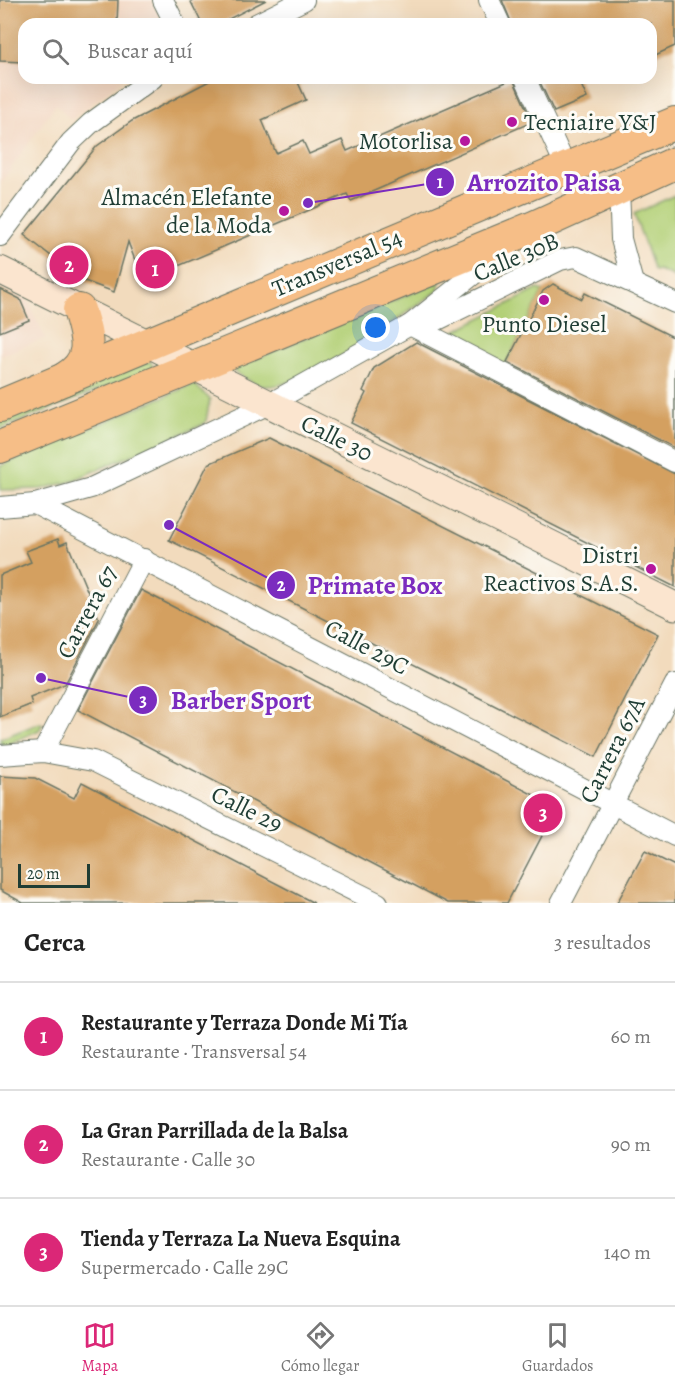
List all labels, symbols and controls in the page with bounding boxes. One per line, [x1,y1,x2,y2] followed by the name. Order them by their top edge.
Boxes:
[18,18,657,84] search box
[39,35,72,68] icon: search
[87,36,193,66] text: Buscar aquí
[524,106,656,138] place label: Tecniaire Y&J
[505,115,519,129] marker: Tecniaire Y&J
[359,125,454,157] place label: Motorlisa
[458,134,472,148] marker: Motorlisa
[425,160,634,204] callout: Arrozito Paisa
[466,165,621,200] text: Arrozito Paisa
[437,170,444,194] text: 1
[101,181,273,241] place label: Almacén Elefante de la Moda
[277,204,291,218] marker: Almacén Elefante de la Moda
[267,221,407,305] street label: Transversal 54
[468,225,564,289] street label: Calle 30B
[50,242,88,288] pin: 2
[136,246,174,292] pin: 1
[537,293,551,307] marker: Punto Diesel
[482,308,606,340] place label: Punto Diesel
[361,313,390,342] your location
[296,407,378,469] street label: Calle 30
[483,539,639,599] place label: Distri Reactivos S.A.S.
[49,559,125,664] street label: Carrera 67
[644,562,658,576] marker: Distri Reactivos S.A.S.
[266,563,455,607] callout: Primate Box
[308,568,442,603] text: Primate Box
[277,573,286,597] text: 2
[319,612,415,682] street label: Calle 29C
[128,678,323,722] callout: Barber Sport
[171,683,312,718] text: Barber Sport
[139,688,147,712] text: 3
[572,691,653,809] street label: Carrera 67A
[206,778,288,840] street label: Calle 29
[524,790,562,836] pin: 3
[18,861,90,888] scale bar
[27,863,60,885] text: 20 m
[24,925,86,960] text: Cerca
[554,929,651,956] text: 3 resultados
[81,1008,408,1038] text: Restaurante y Terraza Donde Mi Tía
[40,1023,47,1050] text: 1
[611,1023,651,1050] text: 60 m
[81,1038,307,1065] text: Restaurante · Transversal 54
[81,1116,348,1146] text: La Gran Parrillada de la Balsa
[39,1131,48,1158] text: 2
[611,1131,651,1158] text: 90 m
[81,1146,255,1173] text: Restaurante · Calle 30
[81,1224,401,1254] text: Tienda y Terraza La Nueva Esquina
[39,1239,48,1266] text: 3
[604,1239,651,1266] text: 140 m
[81,1254,288,1281] text: Supermercado · Calle 29C
[81,1319,118,1377] tab: Mapa
[281,1319,359,1377] tab: Cómo llegar
[522,1319,594,1377] tab: Guardados

